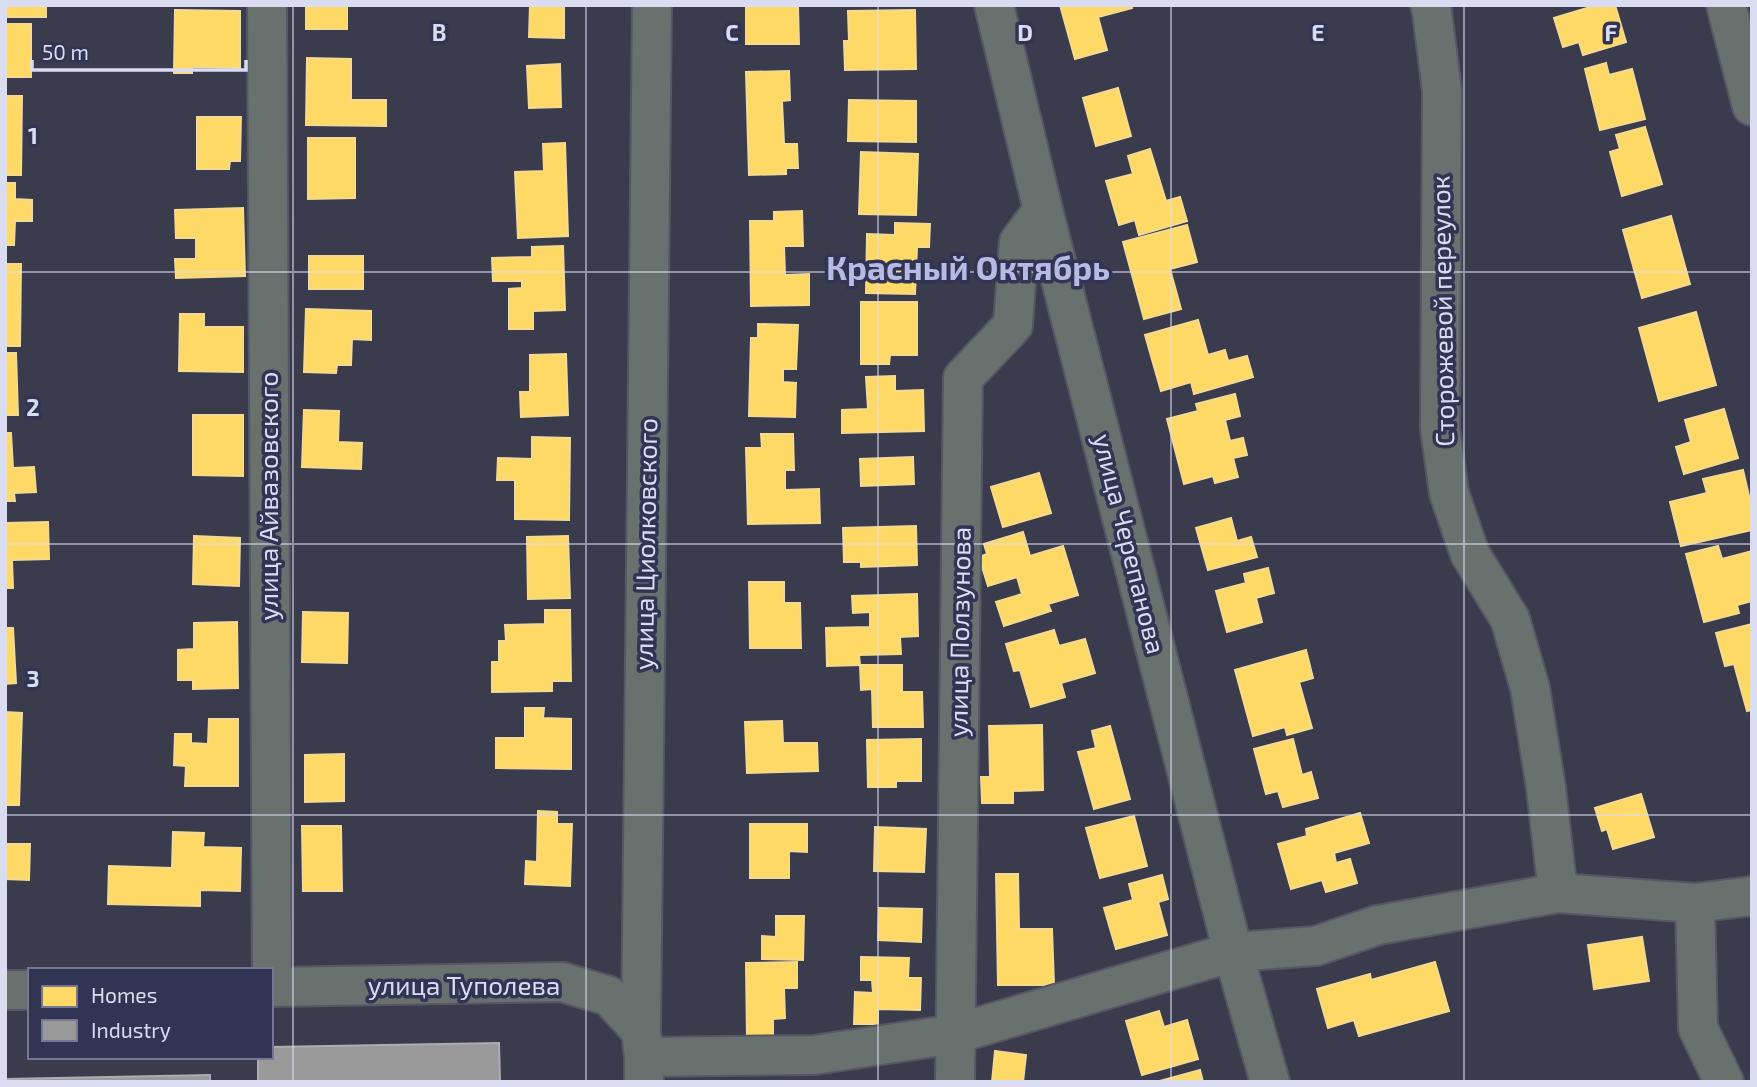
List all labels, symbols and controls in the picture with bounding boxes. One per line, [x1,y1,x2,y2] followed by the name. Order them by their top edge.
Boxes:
[432,18,446,46] text: B
[725,18,739,46] text: C
[1017,18,1033,46] text: D
[1311,18,1325,46] text: E
[1605,18,1618,46] text: F
[32,28,245,72] scale bar
[42,39,89,64] text: 50 m
[28,121,38,149] text: 1
[1424,175,1460,447] street label: Сторожевой переулок
[826,247,1110,287] district label: Красный Октябрь
[252,372,284,620] street label: улица Айвазовского
[26,393,40,421] text: 2
[627,418,663,670] street label: улица Циолковского
[1087,430,1173,657] street label: улица Черепанова
[941,527,977,737] street label: улица Ползунова
[26,664,40,692] text: 3
[28,968,273,1059] legend
[368,969,560,1001] street label: улица Туполева
[91,982,157,1007] text: Homes
[91,1017,171,1042] text: Industry

